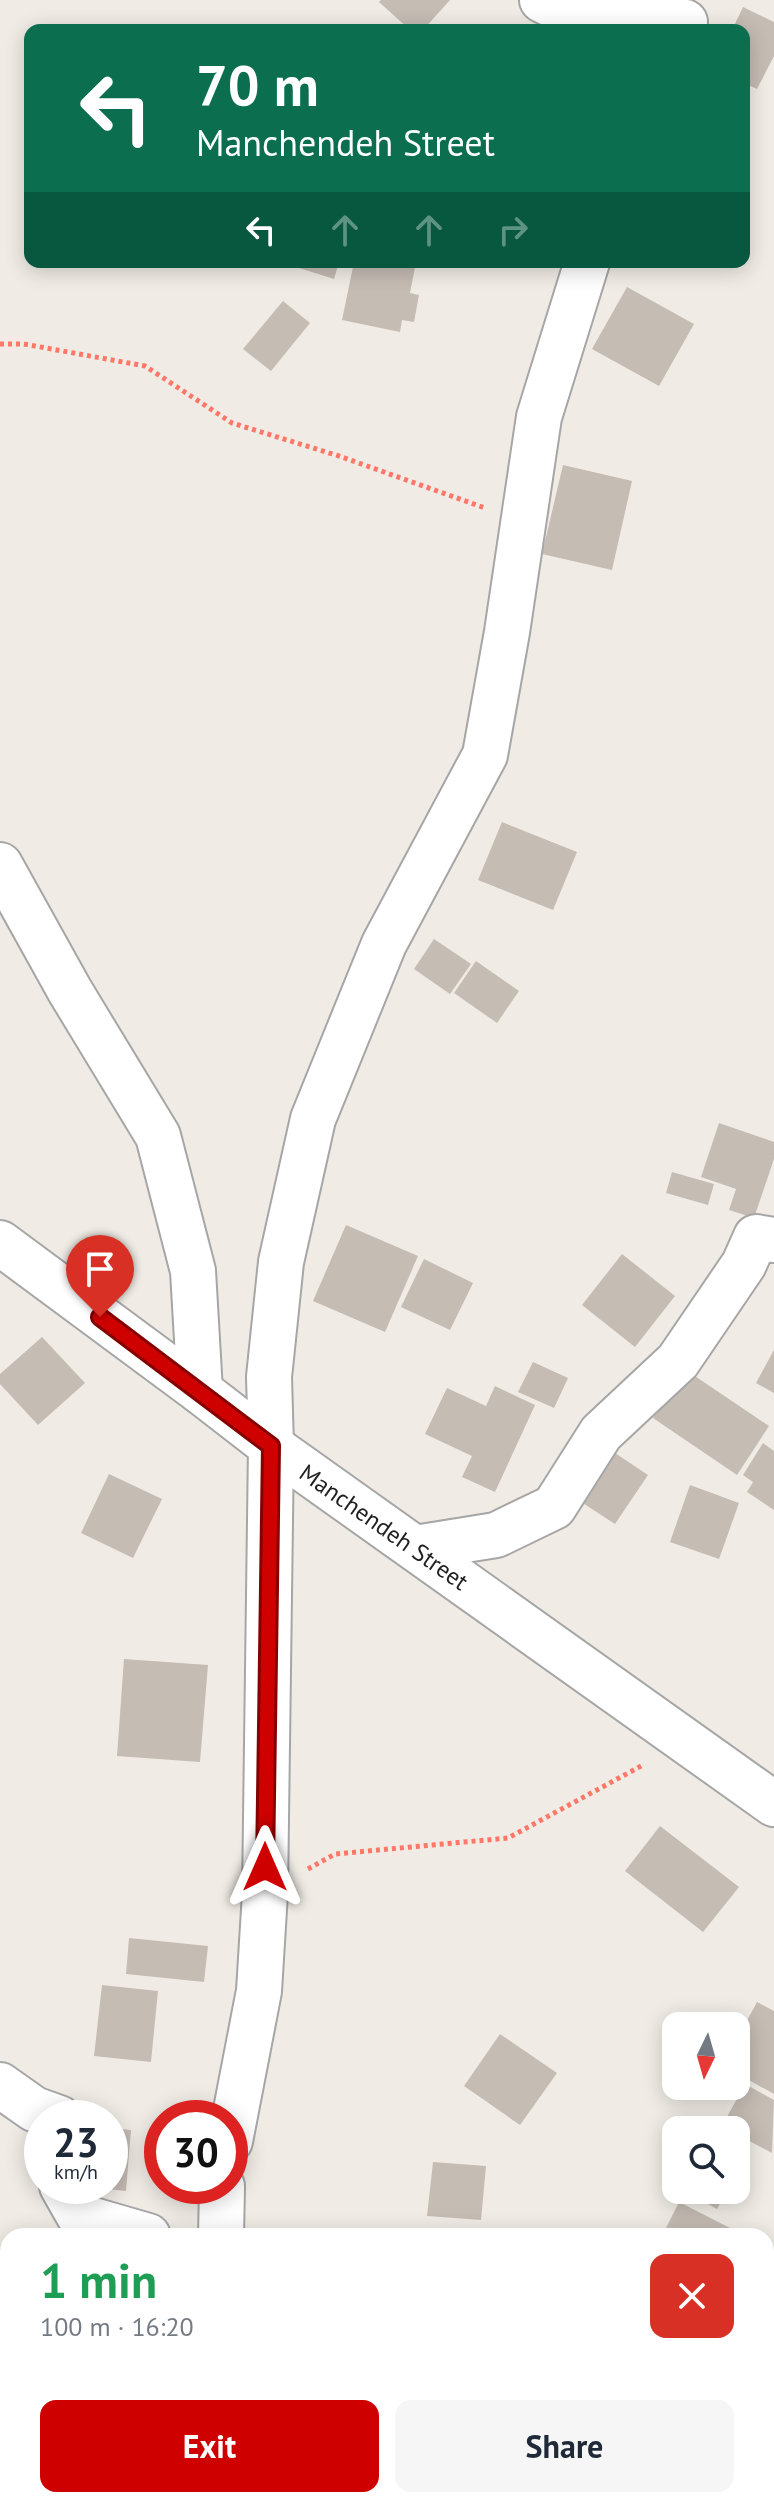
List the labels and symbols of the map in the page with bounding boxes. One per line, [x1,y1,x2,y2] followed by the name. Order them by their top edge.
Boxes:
[66,1235,134,1317] pin
[294,1457,474,1597] street label: Manchendeh Street
[223,1825,307,1909] position arrow
[662,2012,750,2100] north arrow
[144,2100,248,2204] speed limit sign: 30

